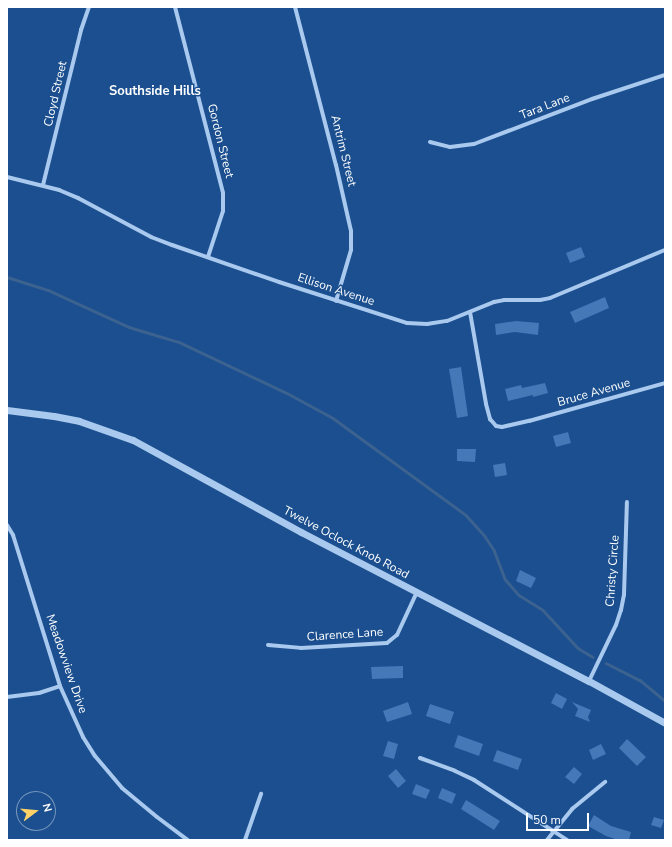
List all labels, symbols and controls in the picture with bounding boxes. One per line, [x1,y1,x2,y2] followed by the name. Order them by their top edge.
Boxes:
[41,60,71,128] street label: Cloyd Street
[109,83,201,99] district label: Southside Hills
[518,91,572,123] street label: Tara Lane
[204,102,236,180] street label: Gordon Street
[327,114,359,188] street label: Antrim Street
[296,271,376,309] street label: Ellison Avenue
[556,376,632,410] street label: Bruce Avenue
[281,504,411,582] street label: Twelve Oclock Knob Road
[603,535,623,607] street label: Christy Circle
[42,613,90,715] street label: Meadowview Drive
[306,625,384,645] street label: Clarence Lane
[16,791,56,831] north arrow
[39,802,55,814] text: N
[528,805,591,831] scale bar
[533,812,561,828] text: 50 m

